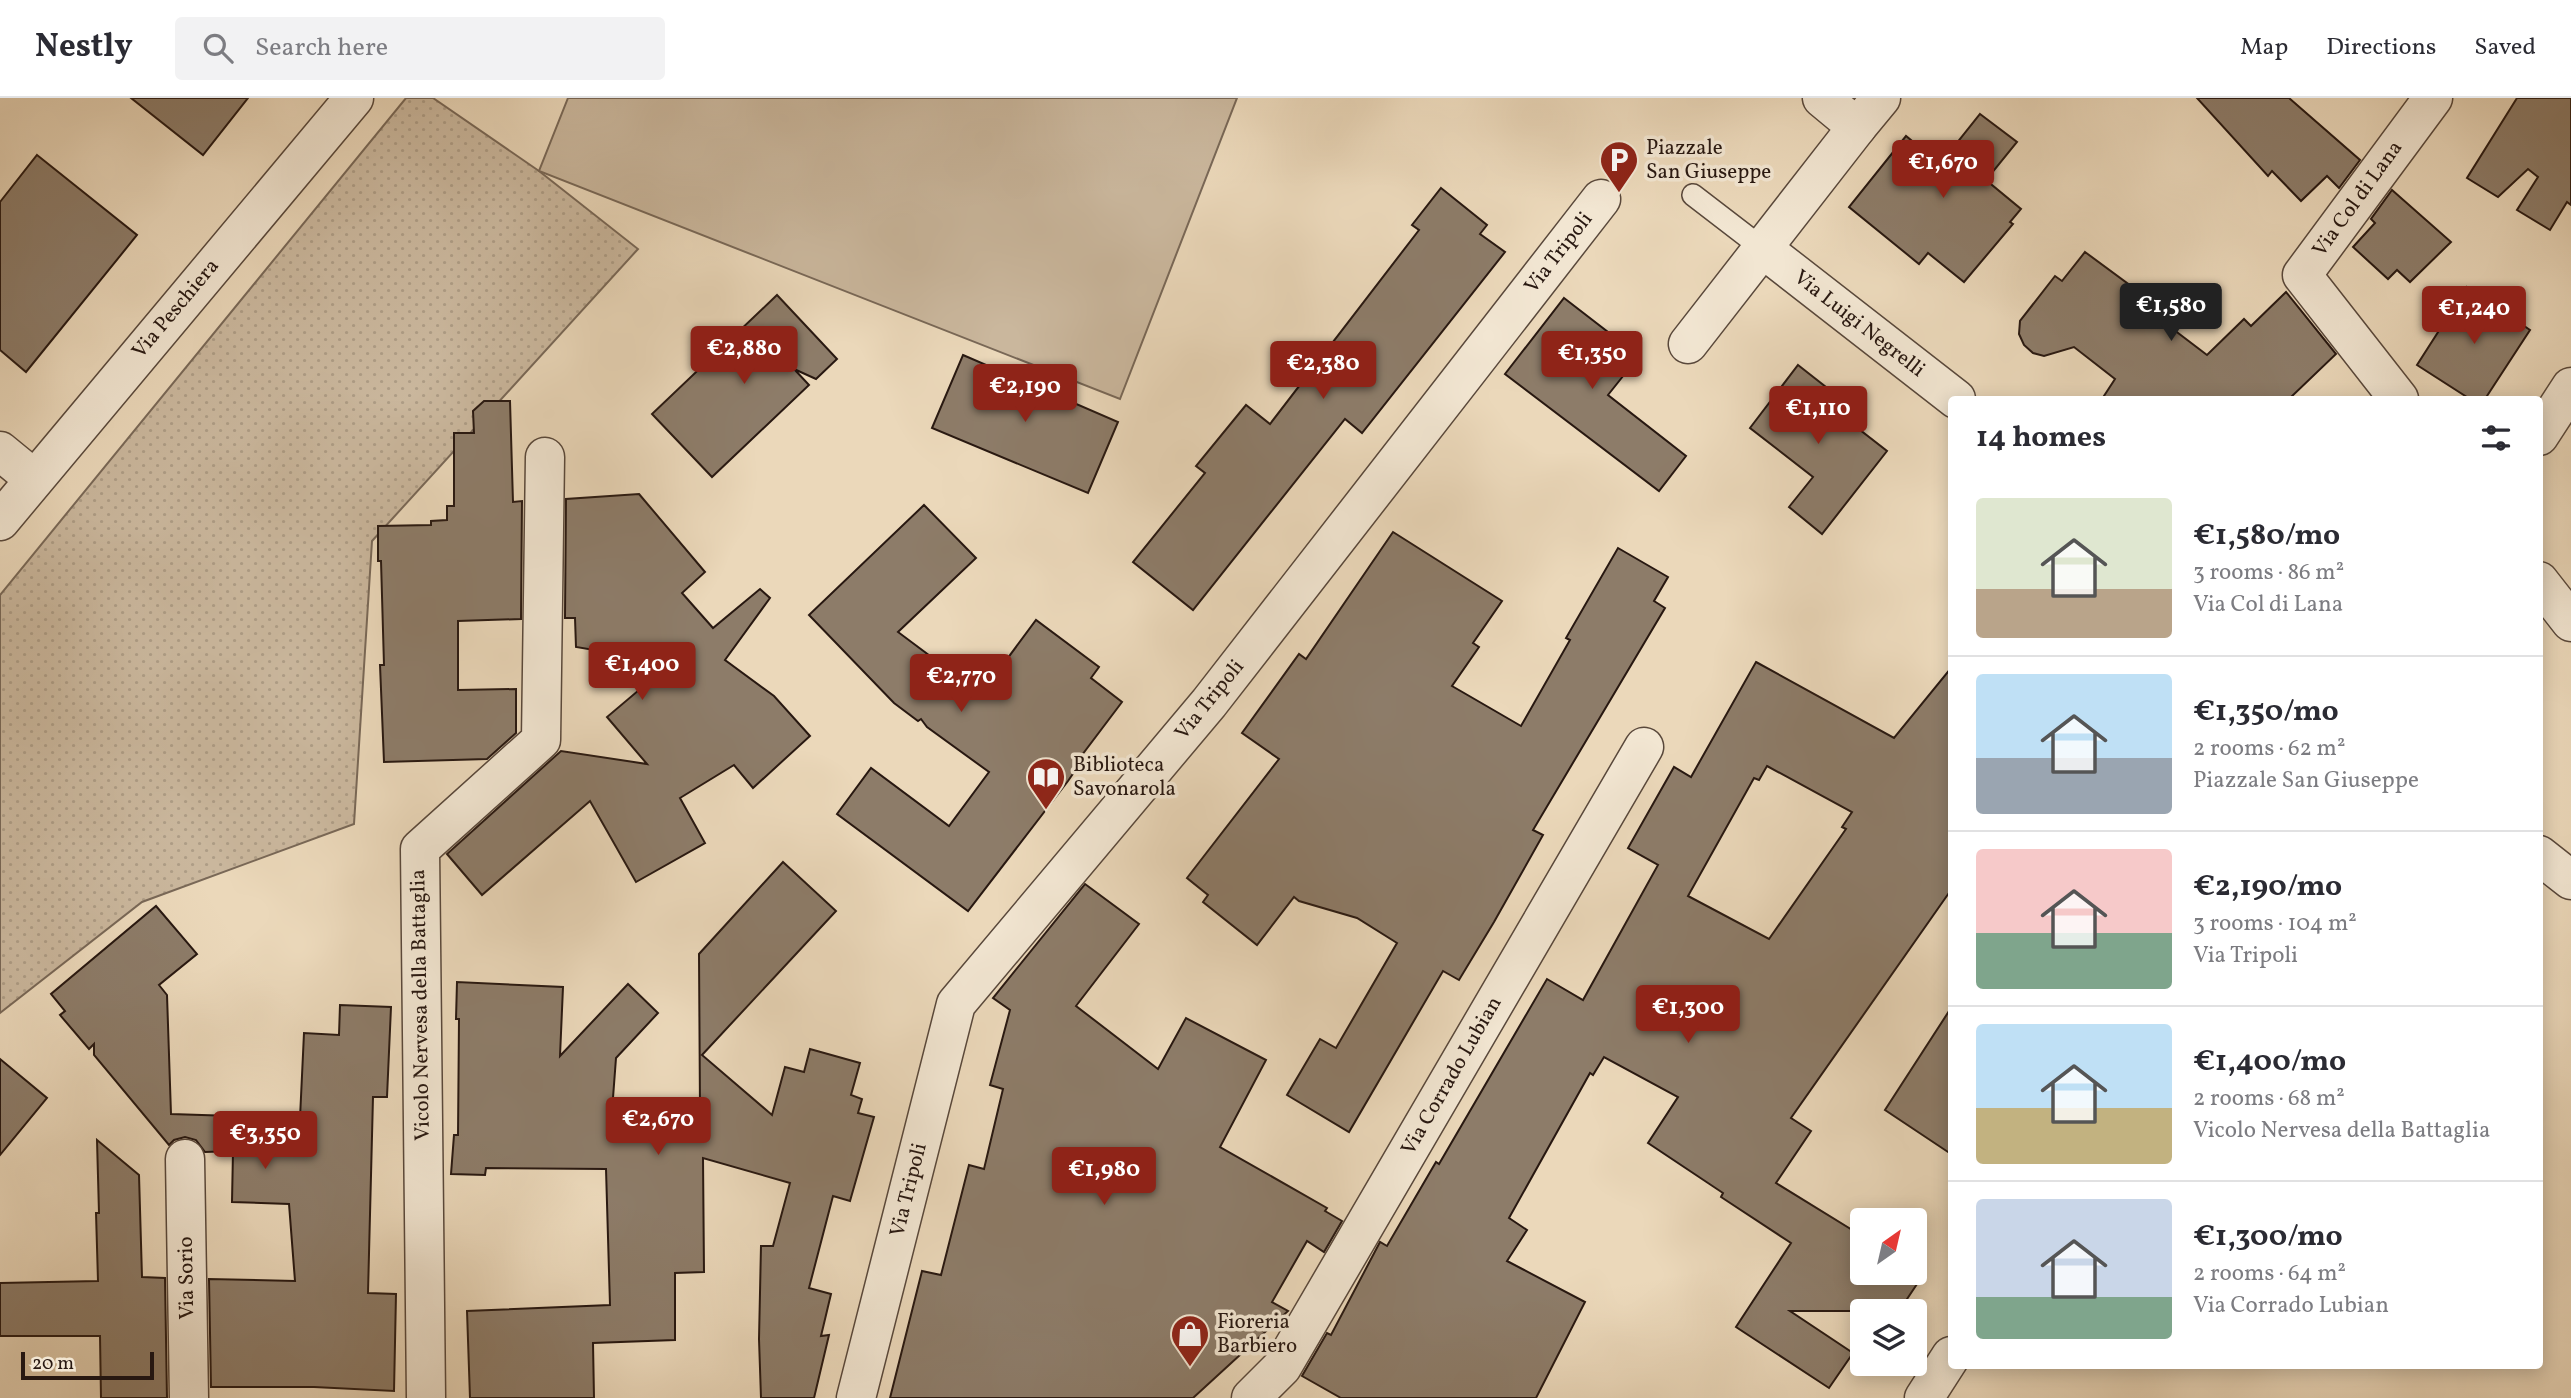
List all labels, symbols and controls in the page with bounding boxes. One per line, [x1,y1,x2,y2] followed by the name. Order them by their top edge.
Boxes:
[175,17,665,80] search box
[35,25,133,71] text: Nestly
[199,29,237,67] icon: search
[255,30,388,66] text: Search here
[2240,31,2288,65] text: Map
[2326,31,2436,65] text: Directions
[2474,31,2536,65] text: Saved
[1646,134,1771,187] place label: Piazzale San Giuseppe
[2306,135,2410,263] street label: Via Col di Lana
[1598,139,1640,194] parking icon: Piazzale San Giuseppe
[1886,140,2000,200] pin: €1,670
[1908,147,1978,179] text: €1,670
[1518,206,1600,300] street label: Via Tripoli
[126,253,226,365] street label: Via Peschiera
[1787,263,1931,385] street label: Via Luigi Negrelli
[2114,284,2228,343] pin: €1,580
[2417,286,2531,346] pin: €1,240
[2136,290,2206,322] text: €1,580
[2438,293,2510,325] text: €1,240
[687,327,801,386] pin: €2,880
[1535,331,1649,391] pin: €1,350
[707,333,781,365] text: €2,880
[1557,338,1627,370] text: €1,350
[1266,342,1380,401] pin: €2,380
[1286,348,1360,380] text: €2,380
[968,364,1082,424] pin: €2,190
[989,371,1061,403] text: €2,190
[1761,386,1875,446] pin: €1,110
[1785,393,1851,425] text: €1,110
[1976,417,2106,459] text: 14 homes
[2477,419,2515,457] icon: filters
[2193,515,2340,557] text: €1,580/mo
[2032,526,2116,610] icon: home
[2193,557,2344,589] text: 3 rooms · 86 m²
[2193,589,2343,621] text: Via Col di Lana
[585,642,699,702] pin: €1,400
[605,649,679,681] text: €1,400
[904,654,1018,714] pin: €2,770
[1169,654,1251,746] street label: Via Tripoli
[926,661,996,693] text: €2,770
[2193,691,2339,733] text: €1,350/mo
[2032,702,2116,786] icon: home
[2193,733,2345,765] text: 2 rooms · 62 m²
[1073,751,1176,804] place label: Biblioteca Savonarola
[1025,756,1067,811] library icon: Biblioteca Savonarola
[2193,765,2419,797] text: Piazzale San Giuseppe
[2193,866,2342,908] text: €2,190/mo
[404,869,438,1141] street label: Vicolo Nervesa della Battaglia
[2032,877,2116,961] icon: home
[2193,908,2357,940] text: 3 rooms · 104 m²
[2193,940,2298,972] text: Via Tripoli
[1631,986,1745,1045] pin: €1,300
[1395,991,1509,1161] street label: Via Corrado Lubian
[1652,992,1724,1024] text: €1,300
[2193,1041,2346,1083] text: €1,400/mo
[2032,1052,2116,1136] icon: home
[2193,1083,2345,1115] text: 2 rooms · 68 m²
[601,1098,715,1157] pin: €2,670
[622,1104,694,1136] text: €2,670
[208,1112,322,1171] pin: €3,350
[2193,1115,2490,1147] text: Vicolo Nervesa della Battaglia
[229,1118,301,1150] text: €3,350
[883,1140,935,1240] street label: Via Tripoli
[1047,1148,1161,1207] pin: €1,980
[1068,1154,1140,1186] text: €1,980
[1850,1208,1927,1284] north arrow
[1850,1208,1927,1376] map controls
[2193,1216,2343,1258] text: €1,300/mo
[2032,1227,2116,1311] icon: home
[172,1236,202,1320] street label: Via Sorio
[2193,1258,2346,1290] text: 2 rooms · 64 m²
[2193,1290,2389,1322] text: Via Corrado Lubian
[1850,1299,1927,1376] button: layers
[1217,1308,1297,1361] place label: Fioreria Barbiero
[1169,1313,1211,1368] shop icon: Fioreria Barbiero
[21,1349,154,1381] scale bar
[32,1351,74,1377] text: 20 m

